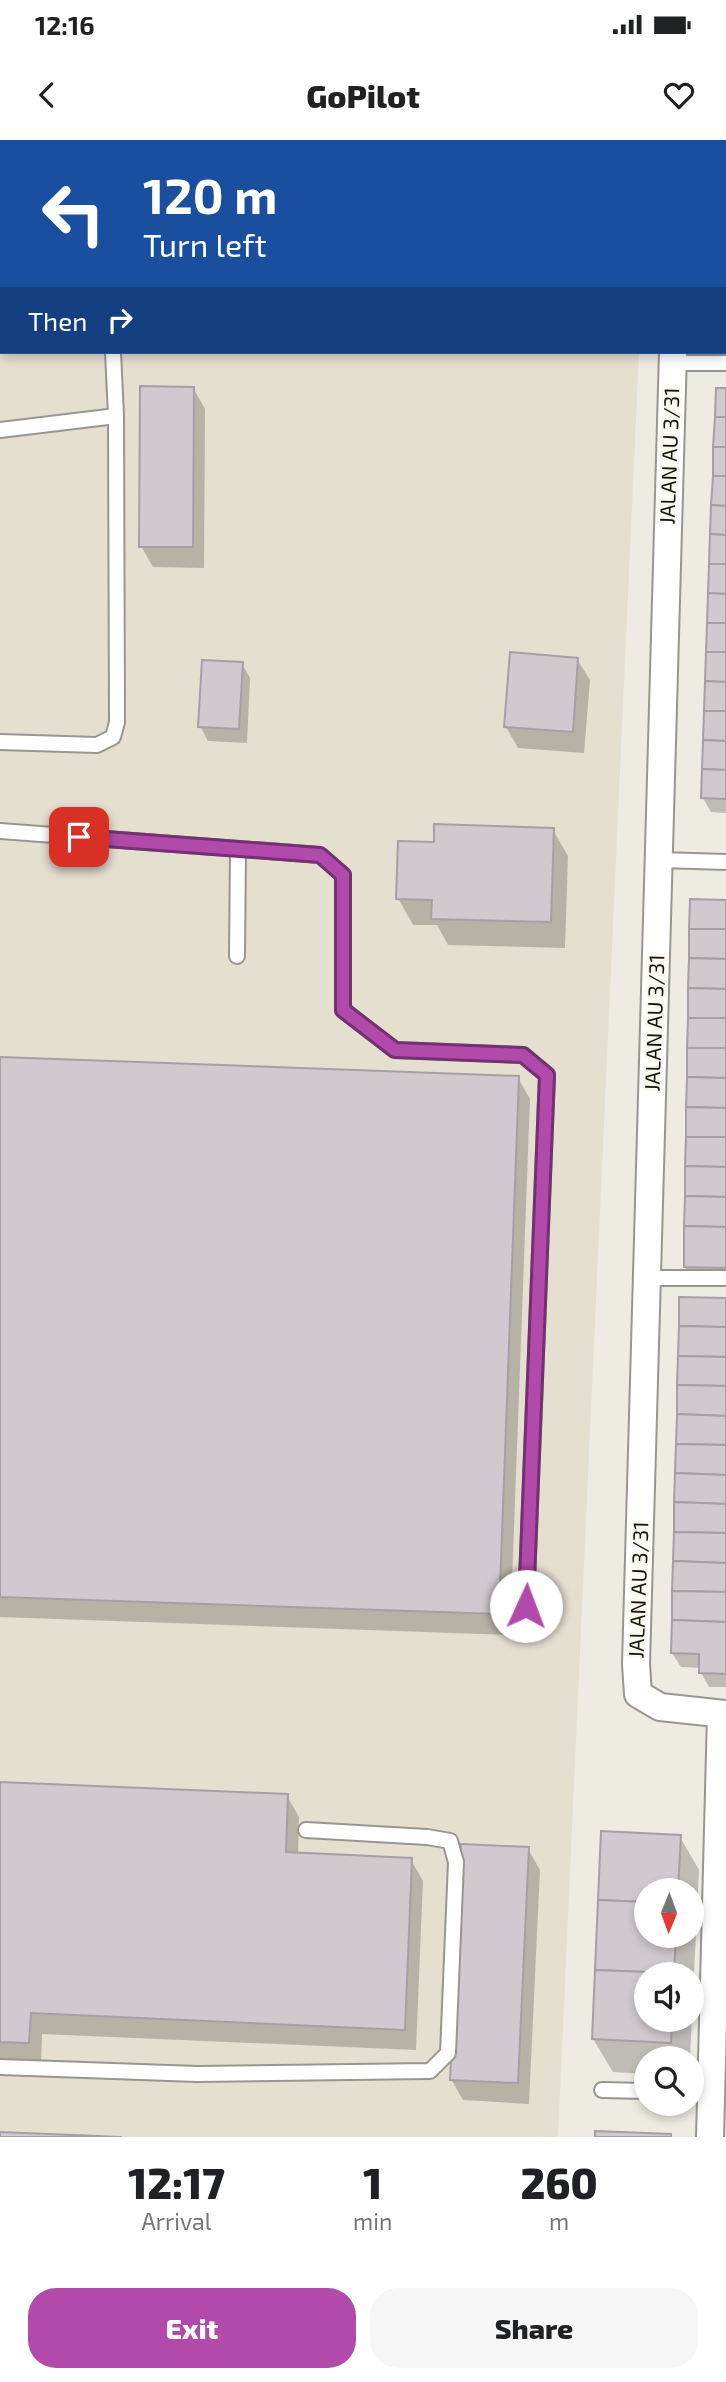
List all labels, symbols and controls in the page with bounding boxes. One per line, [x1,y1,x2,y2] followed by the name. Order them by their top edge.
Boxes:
[35,9,95,40] text: 12:16
[28,76,66,114] icon: back
[306,76,420,114] text: GoPilot
[660,76,698,114] icon: heart
[143,165,277,224] text: 120 m
[28,168,119,259] icon: left
[143,225,267,263] text: Turn left
[101,301,139,339] icon: right
[28,305,87,336] text: Then
[654,387,683,525] street label: JALAN AU 3/31
[49,807,109,867] pin
[60,818,98,856] icon: arrive
[639,954,668,1092] street label: JALAN AU 3/31
[623,1521,652,1659] street label: JALAN AU 3/31
[489,1569,563,1643] position arrow
[634,1878,704,1948] north arrow
[634,1878,704,2116] map controls
[634,1962,704,2032] button: sound
[634,2046,704,2116] button: search
[128,2157,225,2207] text: 12:17
[363,2157,382,2207] text: 1
[521,2157,598,2207] text: 260
[142,2207,212,2235] text: Arrival
[353,2207,392,2235] text: min
[549,2207,569,2235] text: m
[28,2288,356,2368] button: Exit
[370,2288,698,2368] button: Share

